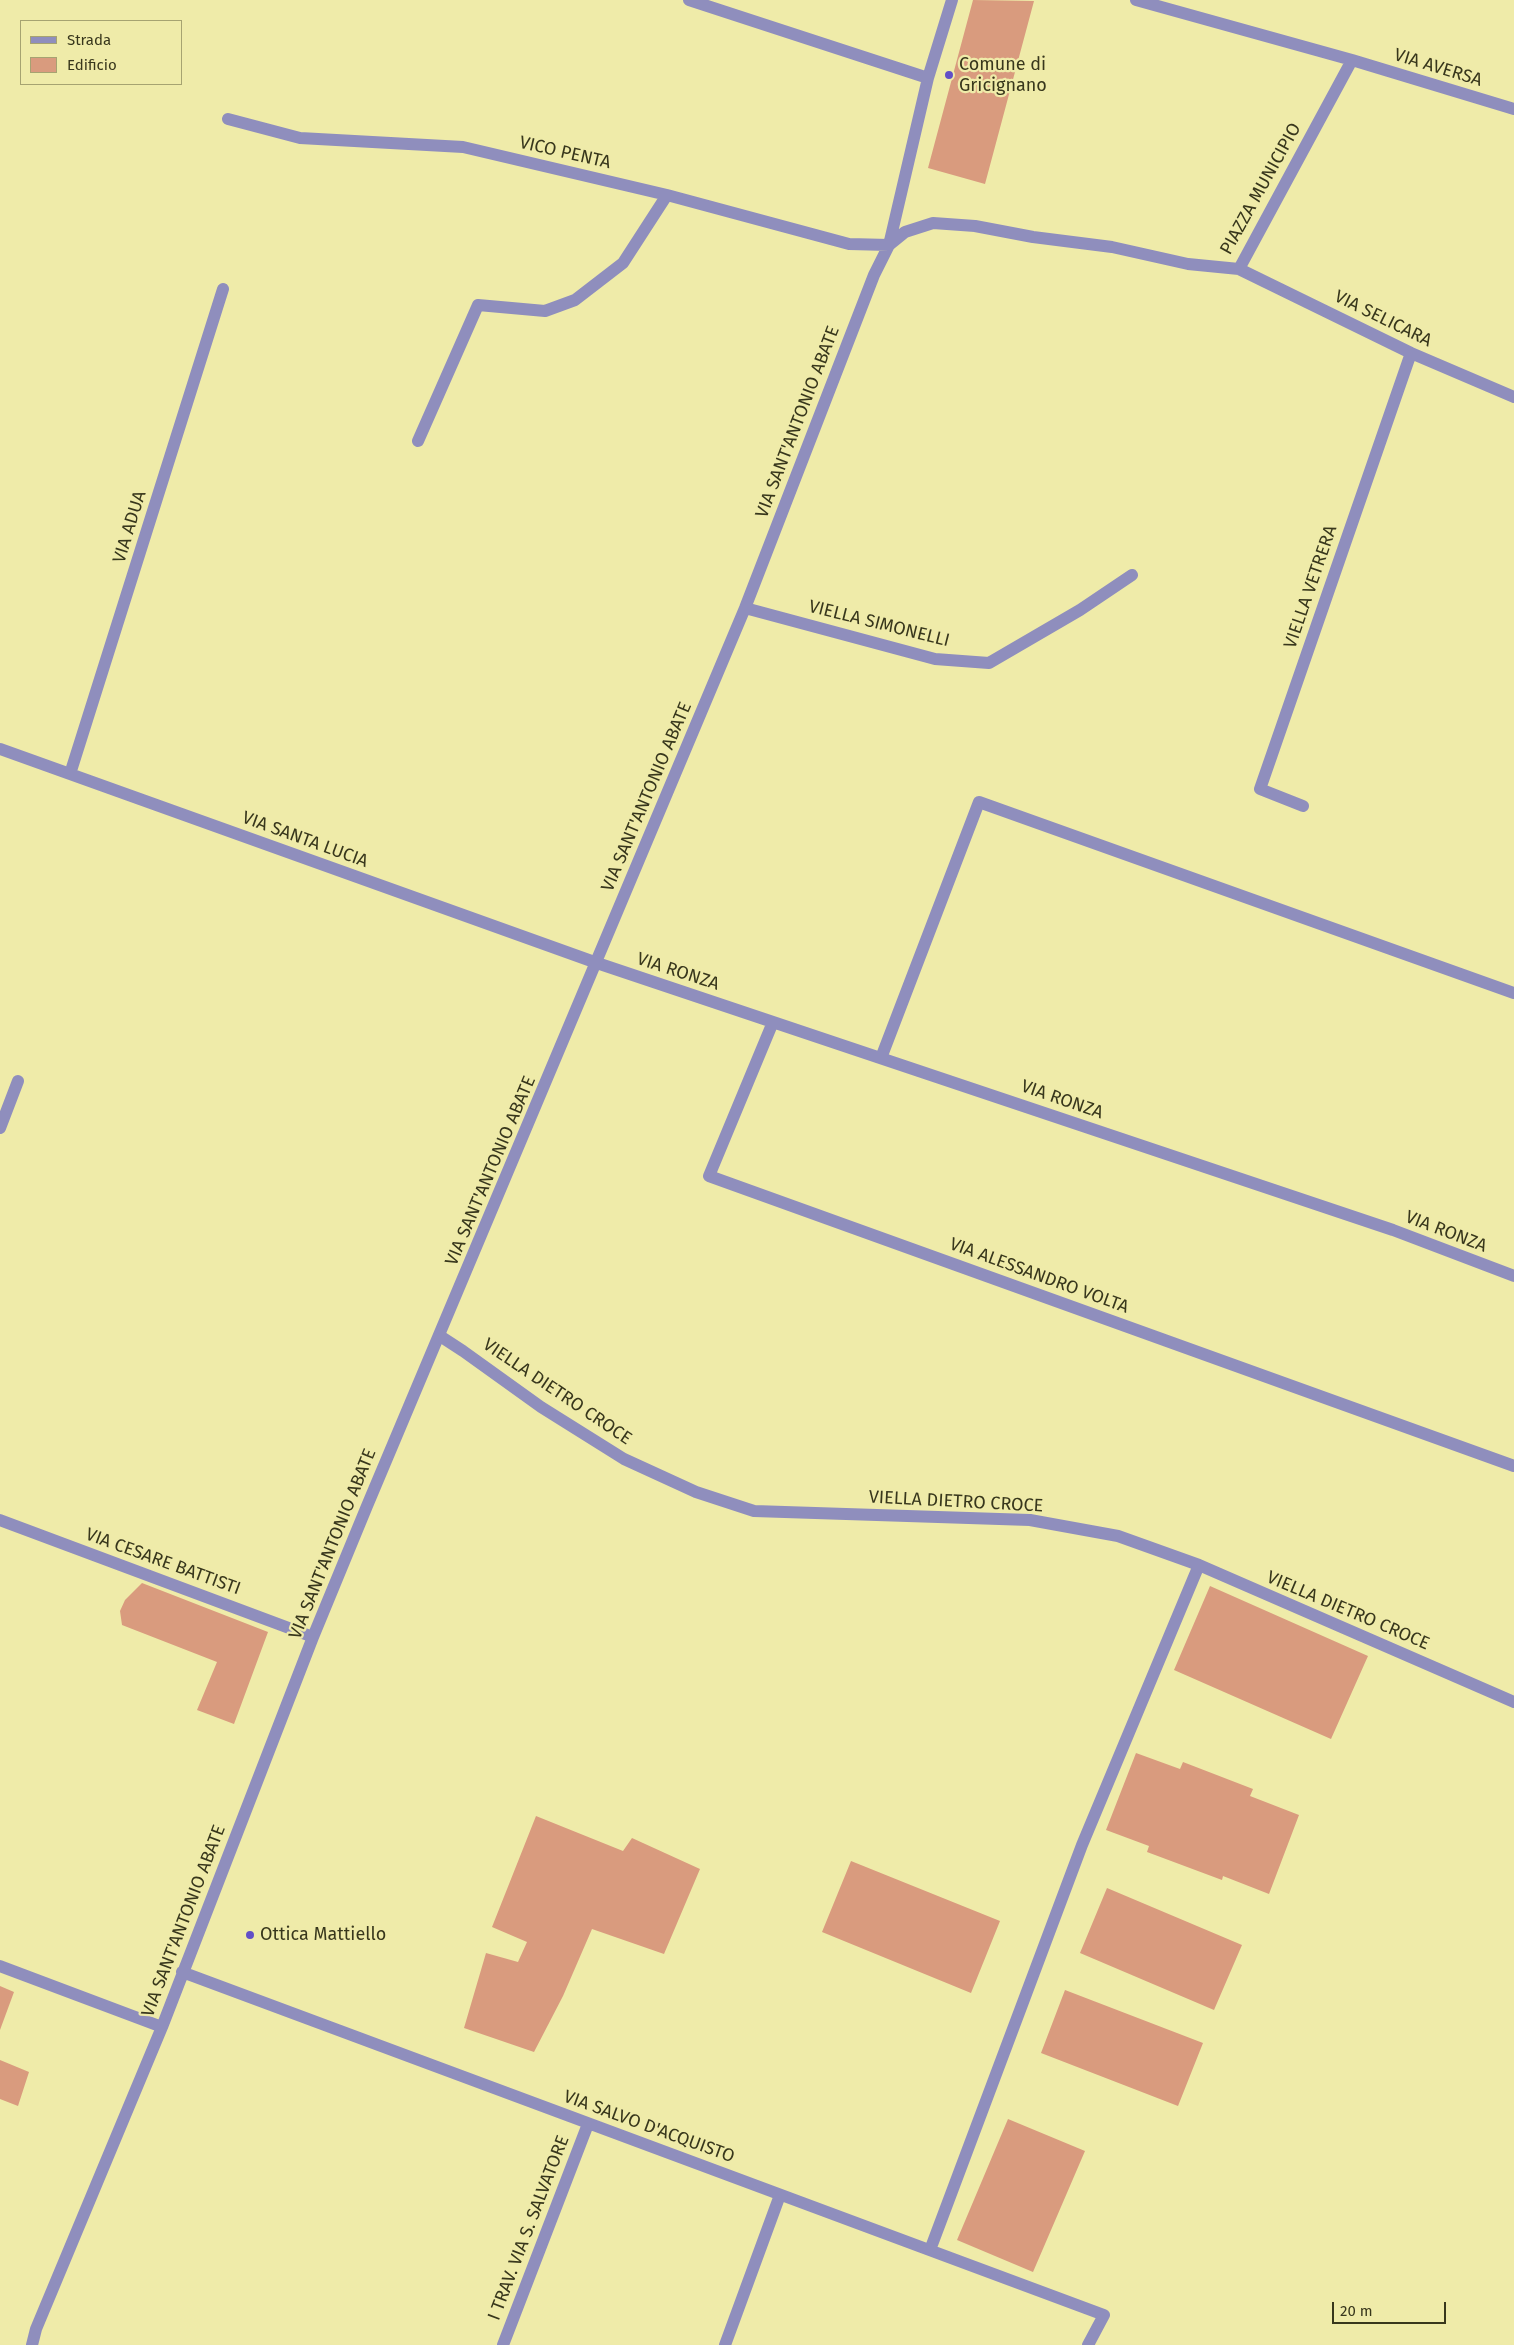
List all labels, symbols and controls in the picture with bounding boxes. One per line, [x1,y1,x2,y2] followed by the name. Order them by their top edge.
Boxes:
[20,20,182,85] legend
[67,31,111,49] text: Strada
[1391,44,1485,92] street label: VIA AVERSA
[959,54,1047,96] place label: Comune di Gricignano
[67,56,117,74] text: Edificio
[943,69,955,81] marker: Comune di Gricignano
[1216,119,1306,259] street label: PIAZZA MUNICIPIO
[517,132,613,174] street label: VICO PENTA
[1331,286,1435,352] street label: VIA SELICARA
[751,323,845,521] street label: VIA SANT'ANTONIO ABATE
[109,488,151,566] street label: VIA ADUA
[1280,523,1342,651] street label: VIELLA VETRERA
[806,596,952,652] street label: VIELLA SIMONELLI
[597,699,697,895] street label: VIA SANT'ANTONIO ABATE
[239,807,371,873] street label: VIA SANTA LUCIA
[634,949,722,995] street label: VIA RONZA
[441,1073,541,1269] street label: VIA SANT'ANTONIO ABATE
[1018,1076,1106,1124] street label: VIA RONZA
[1402,1207,1490,1257] street label: VIA RONZA
[946,1234,1132,1318] street label: VIA ALESSANDRO VOLTA
[479,1334,635,1450] street label: VIELLA DIETRO CROCE
[285,1446,381,1642] street label: VIA SANT'ANTONIO ABATE
[868,1487,1044,1517] street label: VIELLA DIETRO CROCE
[82,1524,244,1600] street label: VIA CESARE BATTISTI
[1263,1567,1433,1655] street label: VIELLA DIETRO CROCE
[137,1822,231,2020] street label: VIA SANT'ANTONIO ABATE
[260,1924,386,1946] place label: Ottica Mattiello
[244,1929,256,1941] marker: Ottica Mattiello
[561,2086,737,2168] street label: VIA SALVO D'ACQUISTO
[484,2133,574,2323] street label: I TRAV. VIA S. SALVATORE
[1334,2292,1448,2324] scale bar
[1340,2302,1373,2320] text: 20 m

